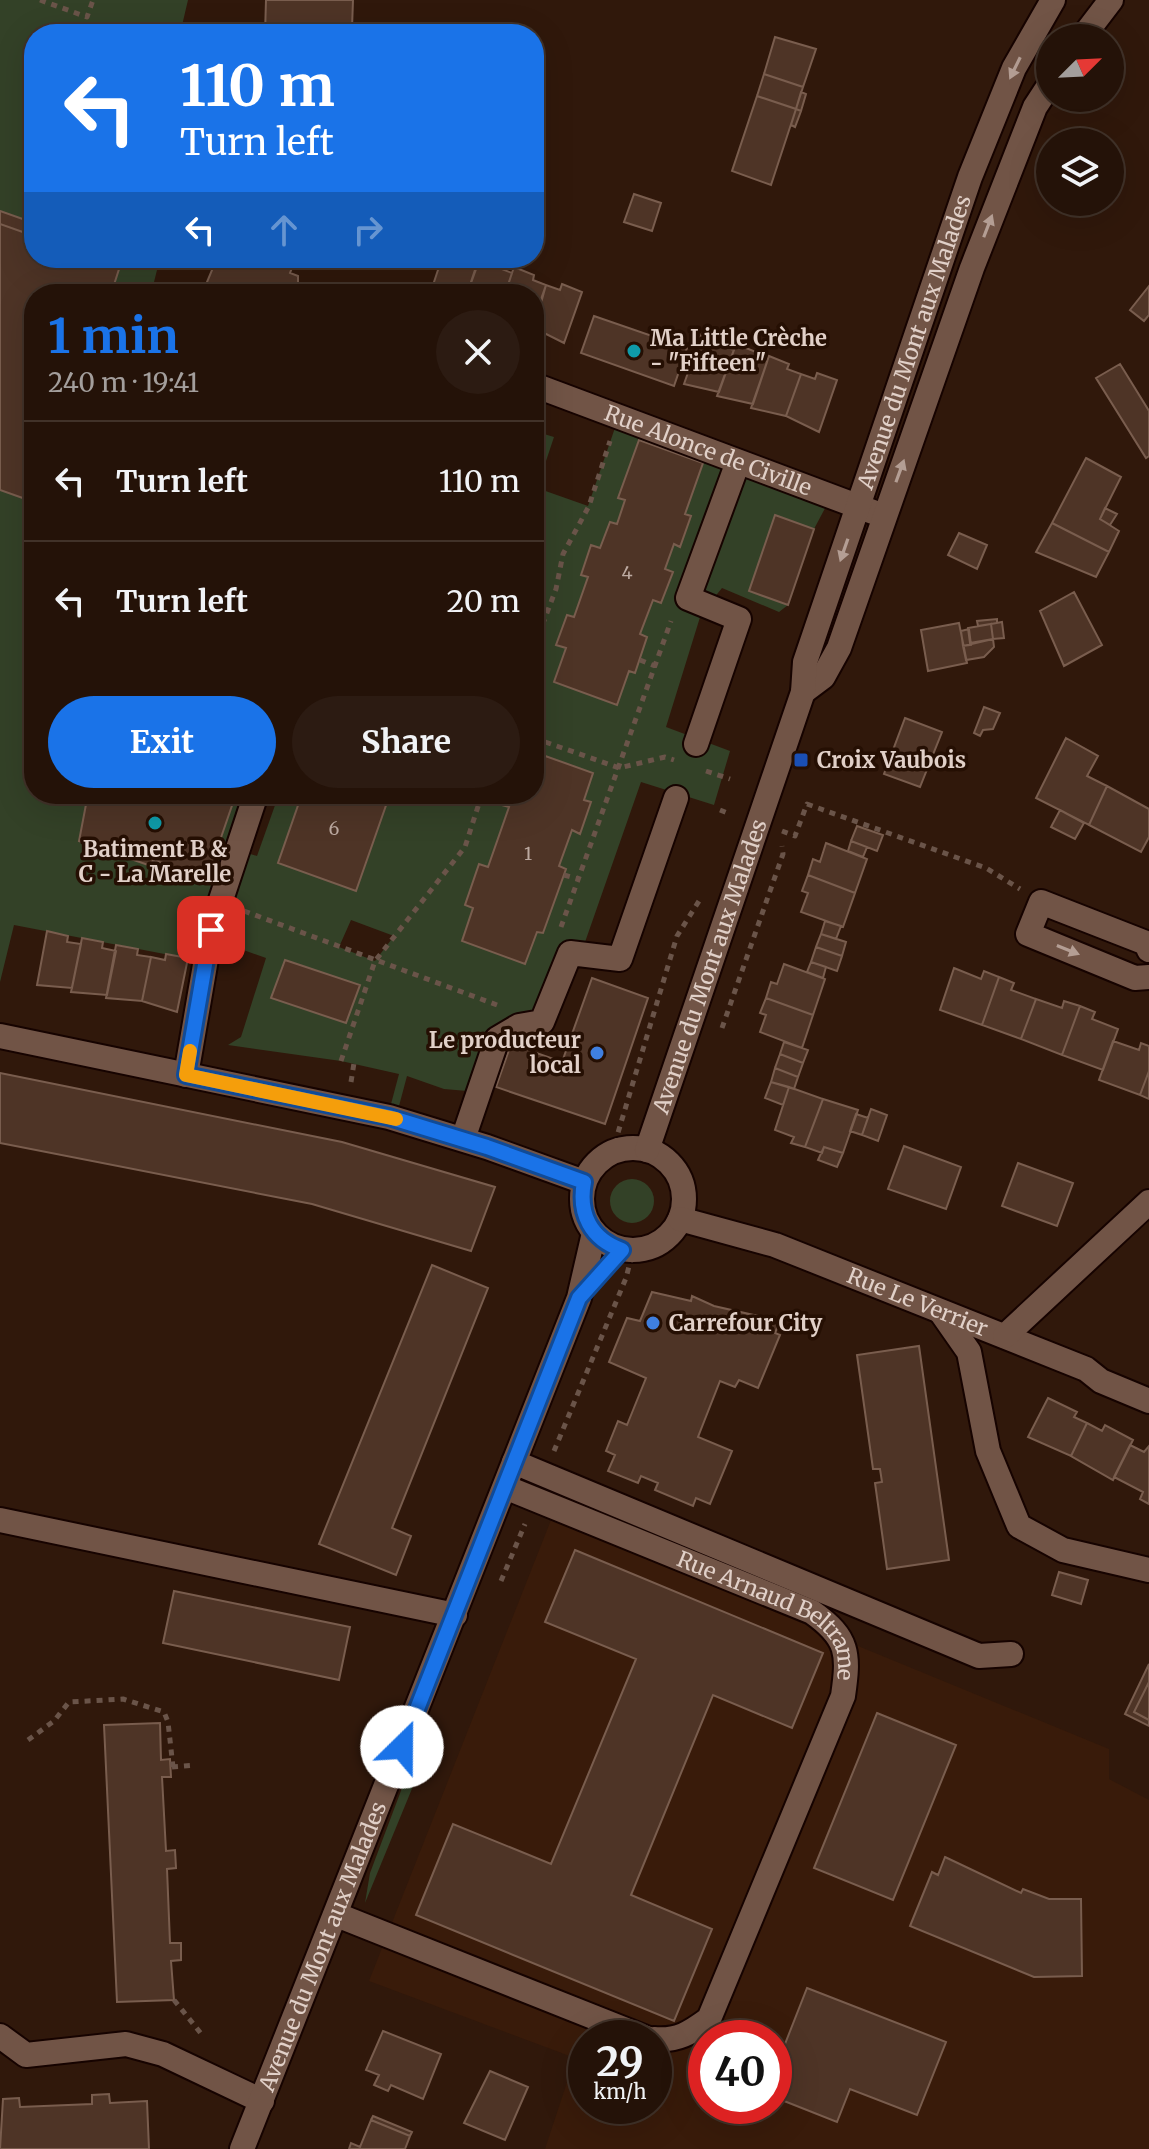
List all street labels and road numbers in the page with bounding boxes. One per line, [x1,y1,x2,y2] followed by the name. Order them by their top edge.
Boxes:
[851,191,977,494] street label: Avenue du Mont aux Malades
[601,399,816,502] street label: Rue Alonce de Civille
[646,816,773,1118] street label: Avenue du Mont aux Malades
[843,1261,992,1343] street label: Rue Le Verrier
[673,1545,861,1681] street label: Rue Arnaud Beltrame
[252,1797,392,2096] street label: Avenue du Mont aux Malades

